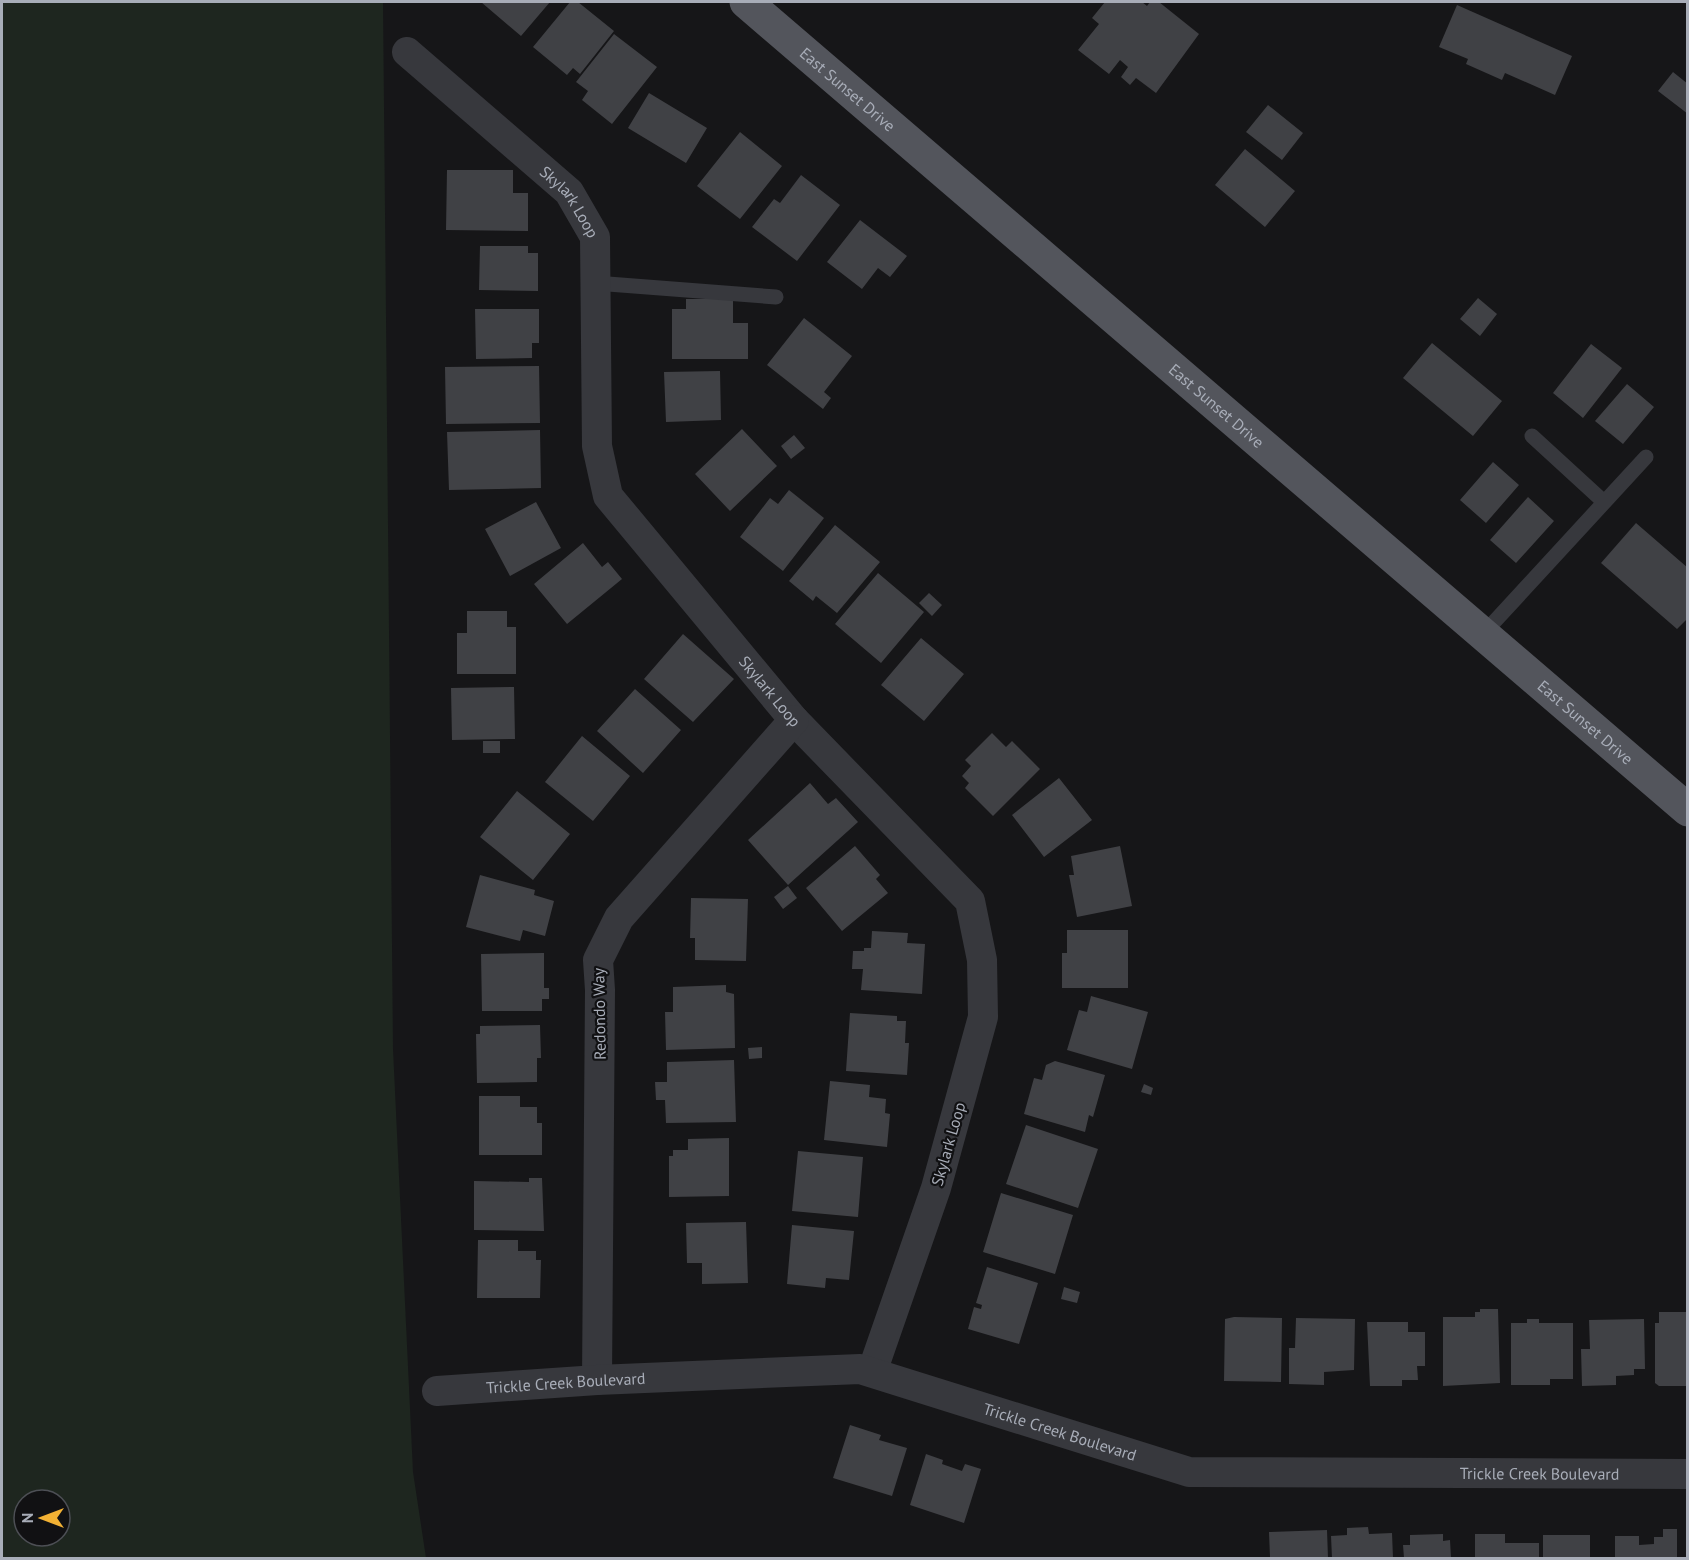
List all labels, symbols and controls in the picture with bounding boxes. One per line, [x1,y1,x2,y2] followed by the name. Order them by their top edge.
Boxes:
[796,43,900,136] street label: East Sunset Drive
[536,161,603,241] street label: Skylark Loop
[1165,359,1268,452] street label: East Sunset Drive
[735,652,805,731] street label: Skylark Loop
[1534,676,1637,769] street label: East Sunset Drive
[588,967,610,1060] street label: Redondo Way
[927,1100,969,1188] street label: Skylark Loop
[485,1368,646,1398] street label: Trickle Creek Boulevard
[981,1398,1139,1465] street label: Trickle Creek Boulevard
[1460,1463,1619,1484] street label: Trickle Creek Boulevard
[12,1488,72,1548] north arrow
[17,1513,37,1523] text: N

